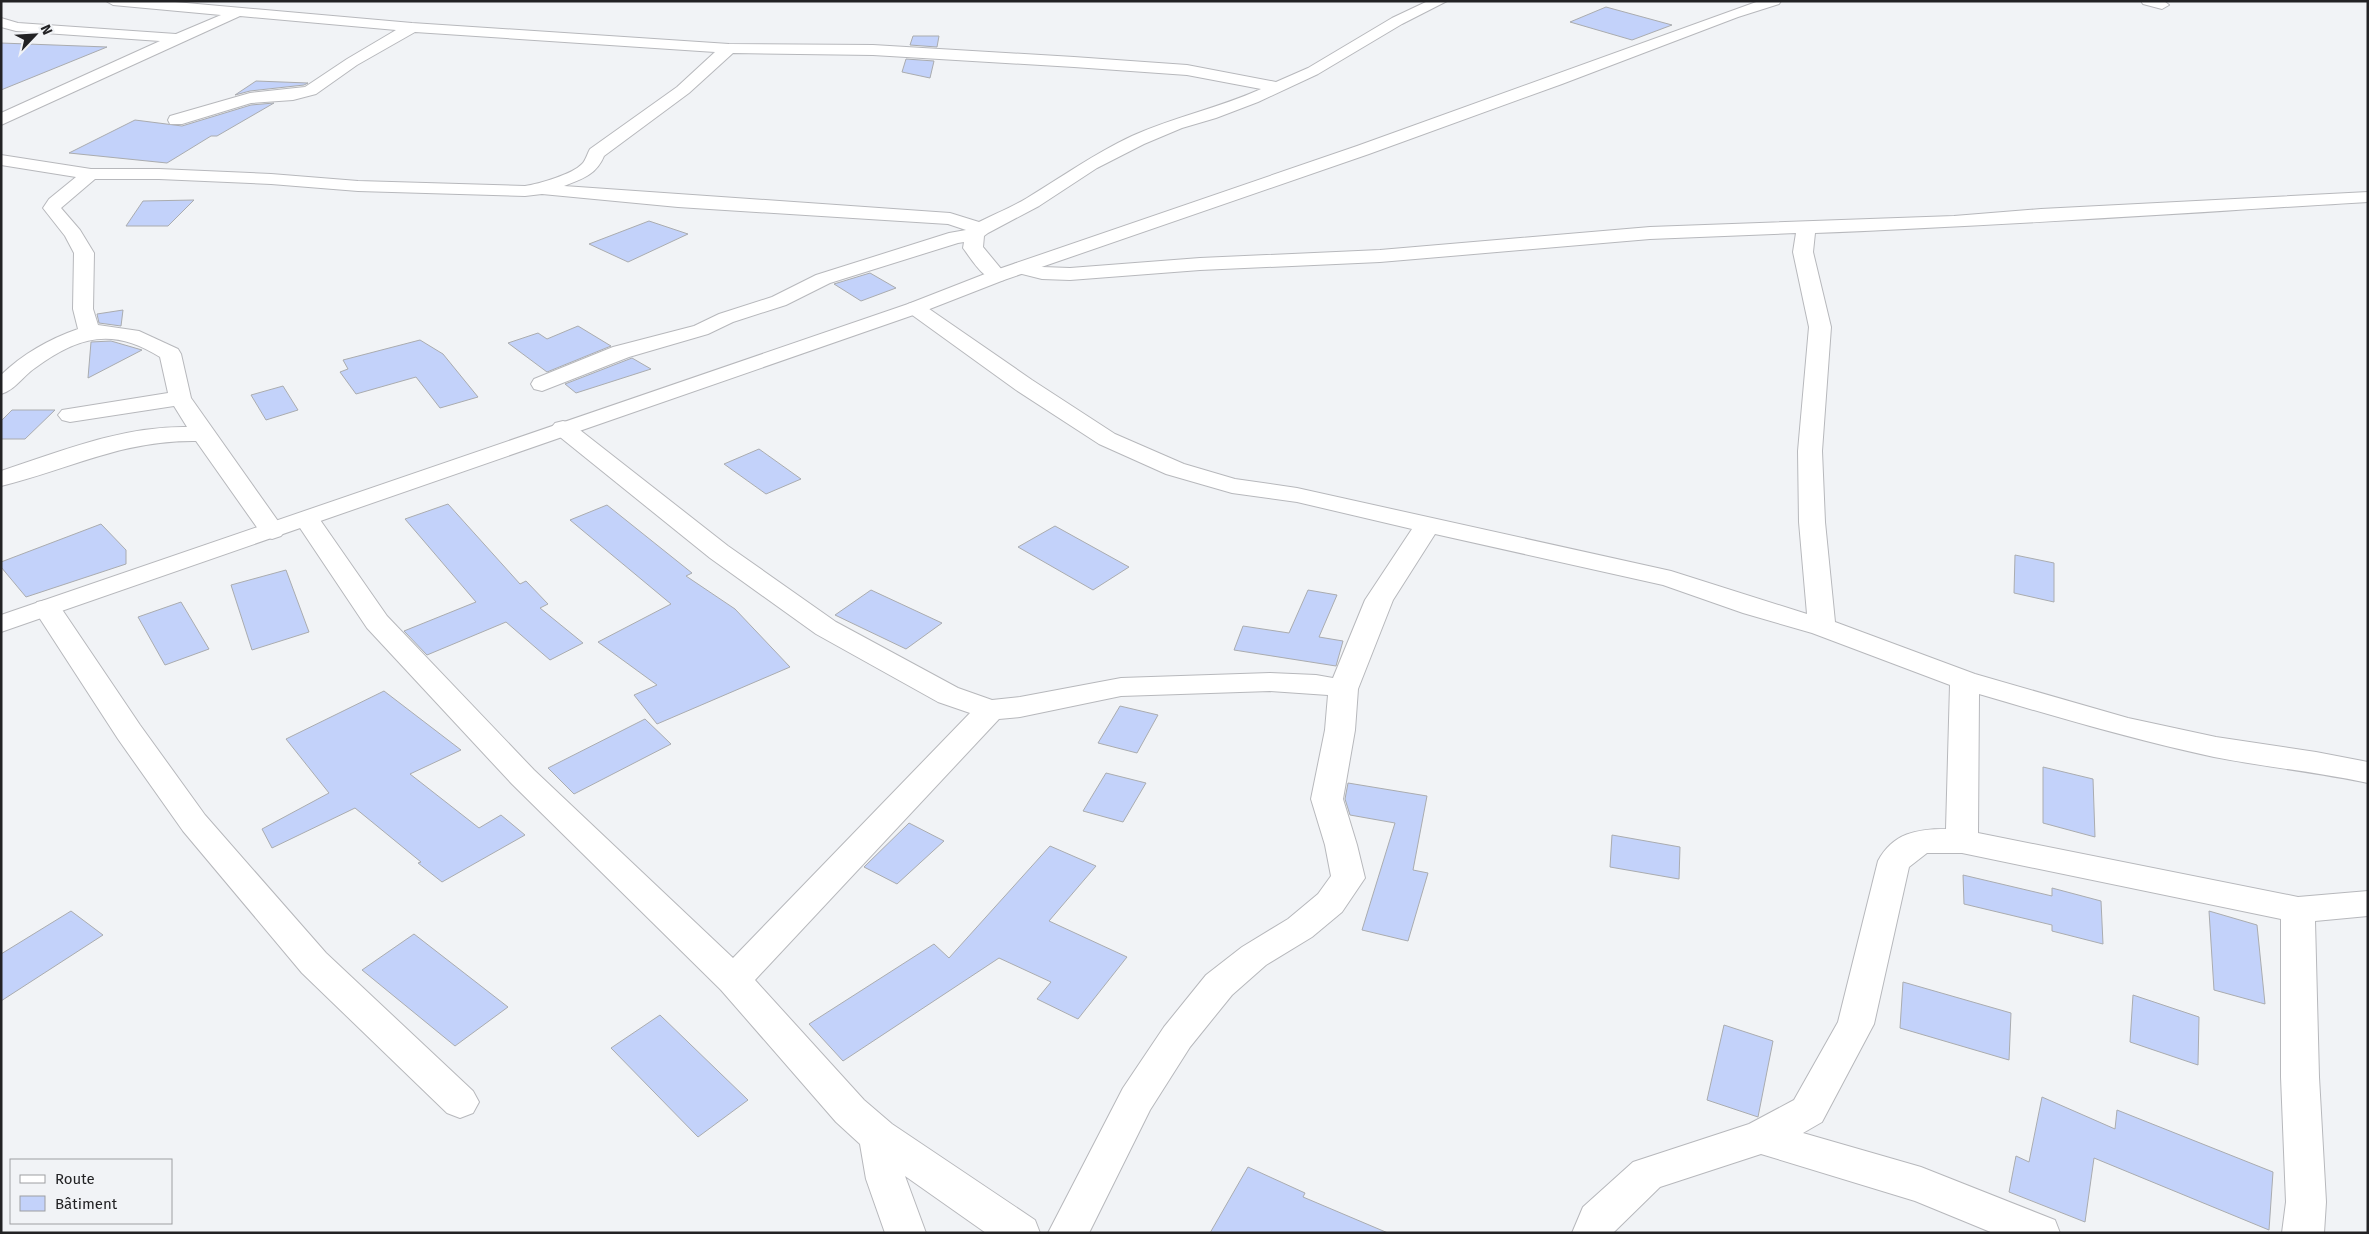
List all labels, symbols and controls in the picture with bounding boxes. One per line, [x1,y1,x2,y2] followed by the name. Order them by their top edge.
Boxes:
[10,10,60,60] north arrow
[37,22,56,38] text: N
[10,1159,172,1224] legend
[55,1170,95,1188] text: Route
[55,1195,118,1213] text: Bâtiment

